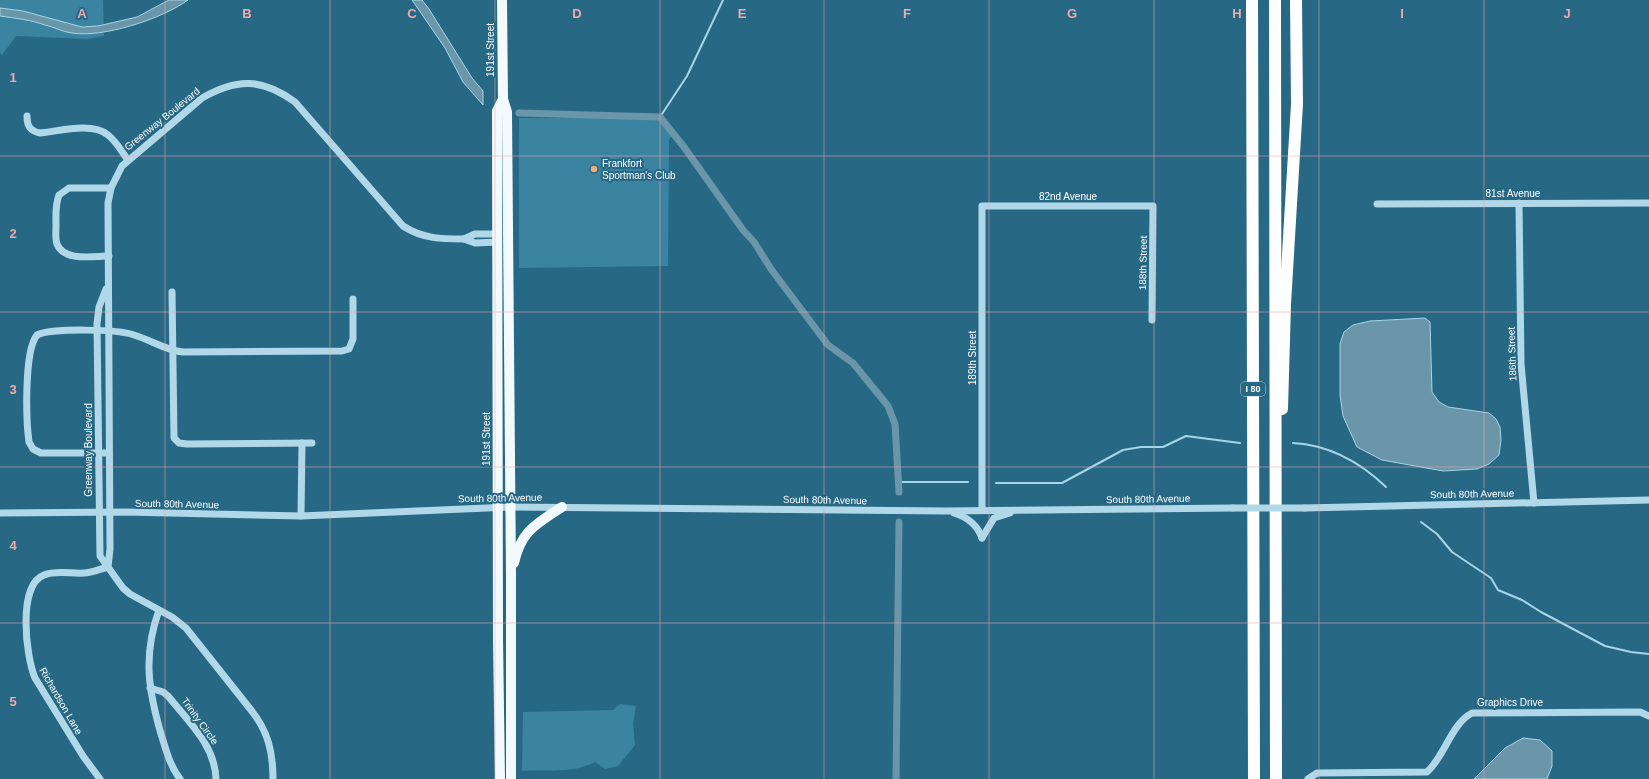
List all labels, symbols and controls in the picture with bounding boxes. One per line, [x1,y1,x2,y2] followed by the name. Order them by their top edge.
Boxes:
[77,6,87,21] text: A
[242,6,252,21] text: B
[407,6,417,21] text: C
[572,6,582,21] text: D
[738,6,747,21] text: E
[903,6,911,21] text: F
[1067,6,1077,21] text: G
[1232,6,1242,21] text: H
[1400,6,1404,21] text: I
[1563,6,1571,21] text: J
[485,23,496,77] street label: 191st Street
[9,70,17,85] text: 1
[122,85,202,153] street label: Greenway Boulevard
[602,158,676,181] place label: Frankfort Sportman's Club
[589,164,599,174] marker: Frankfort Sportman's Club
[1486,188,1541,199] street label: 81st Avenue
[1039,191,1098,202] street label: 82nd Avenue
[9,226,17,241] text: 2
[1137,235,1149,290] street label: 188th Street
[1506,326,1518,381] street label: 186th Street
[967,331,978,385] street label: 189th Street
[9,382,17,397] text: 3
[1241,382,1265,396] road number: I 80
[83,403,94,497] street label: Greenway Boulevard
[481,412,492,466] street label: 191st Street
[1430,488,1515,500] street label: South 80th Avenue
[458,492,543,504] street label: South 80th Avenue
[1106,493,1191,505] street label: South 80th Avenue
[783,494,868,506] street label: South 80th Avenue
[135,498,220,510] street label: South 80th Avenue
[9,538,17,553] text: 4
[37,666,85,737] street label: Richardson Lane
[9,694,17,709] text: 5
[179,695,221,747] street label: Trinity Circle
[1477,697,1543,708] street label: Graphics Drive

